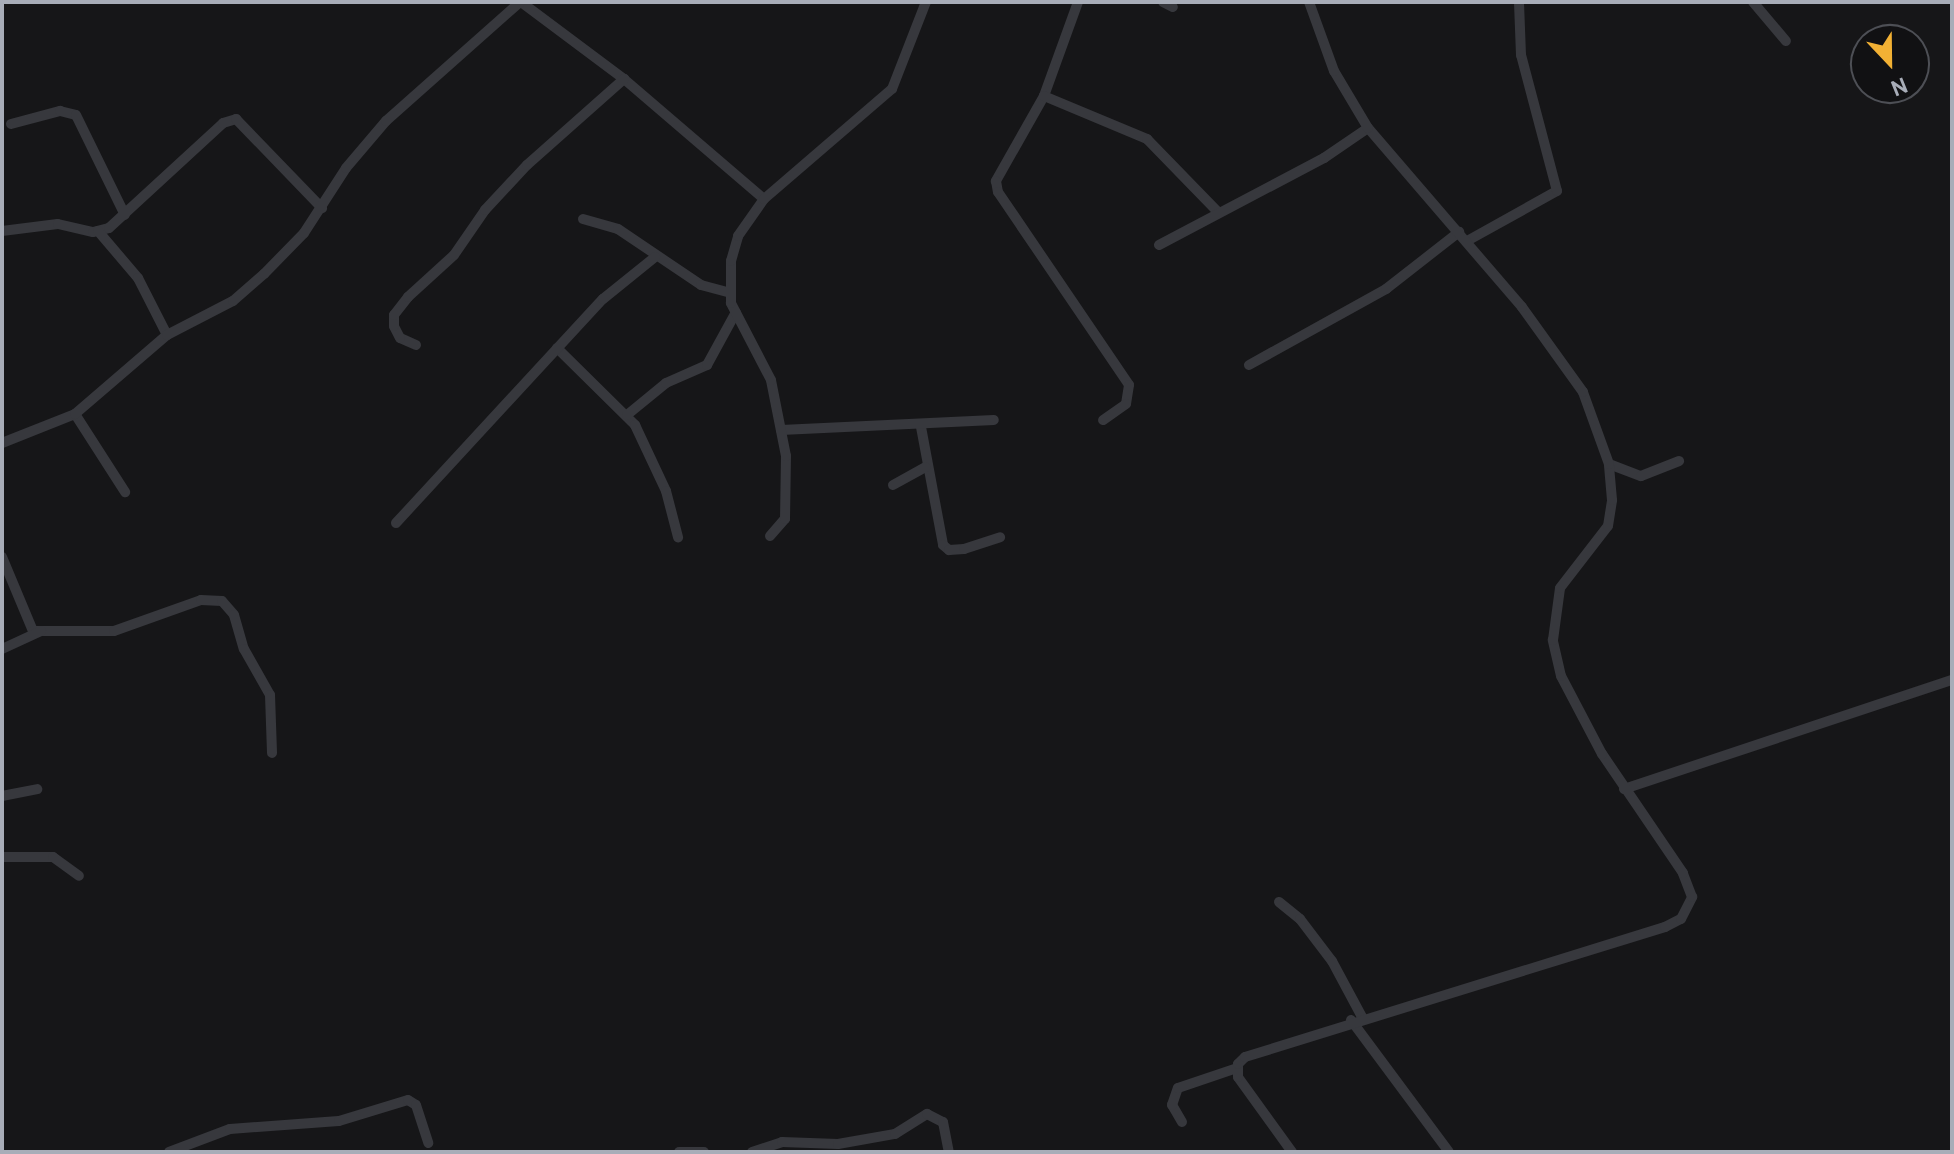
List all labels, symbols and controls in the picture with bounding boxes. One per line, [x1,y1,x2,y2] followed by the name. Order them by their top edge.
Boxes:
[1850,24,1930,104] north arrow
[1886,69,1911,100] text: N

